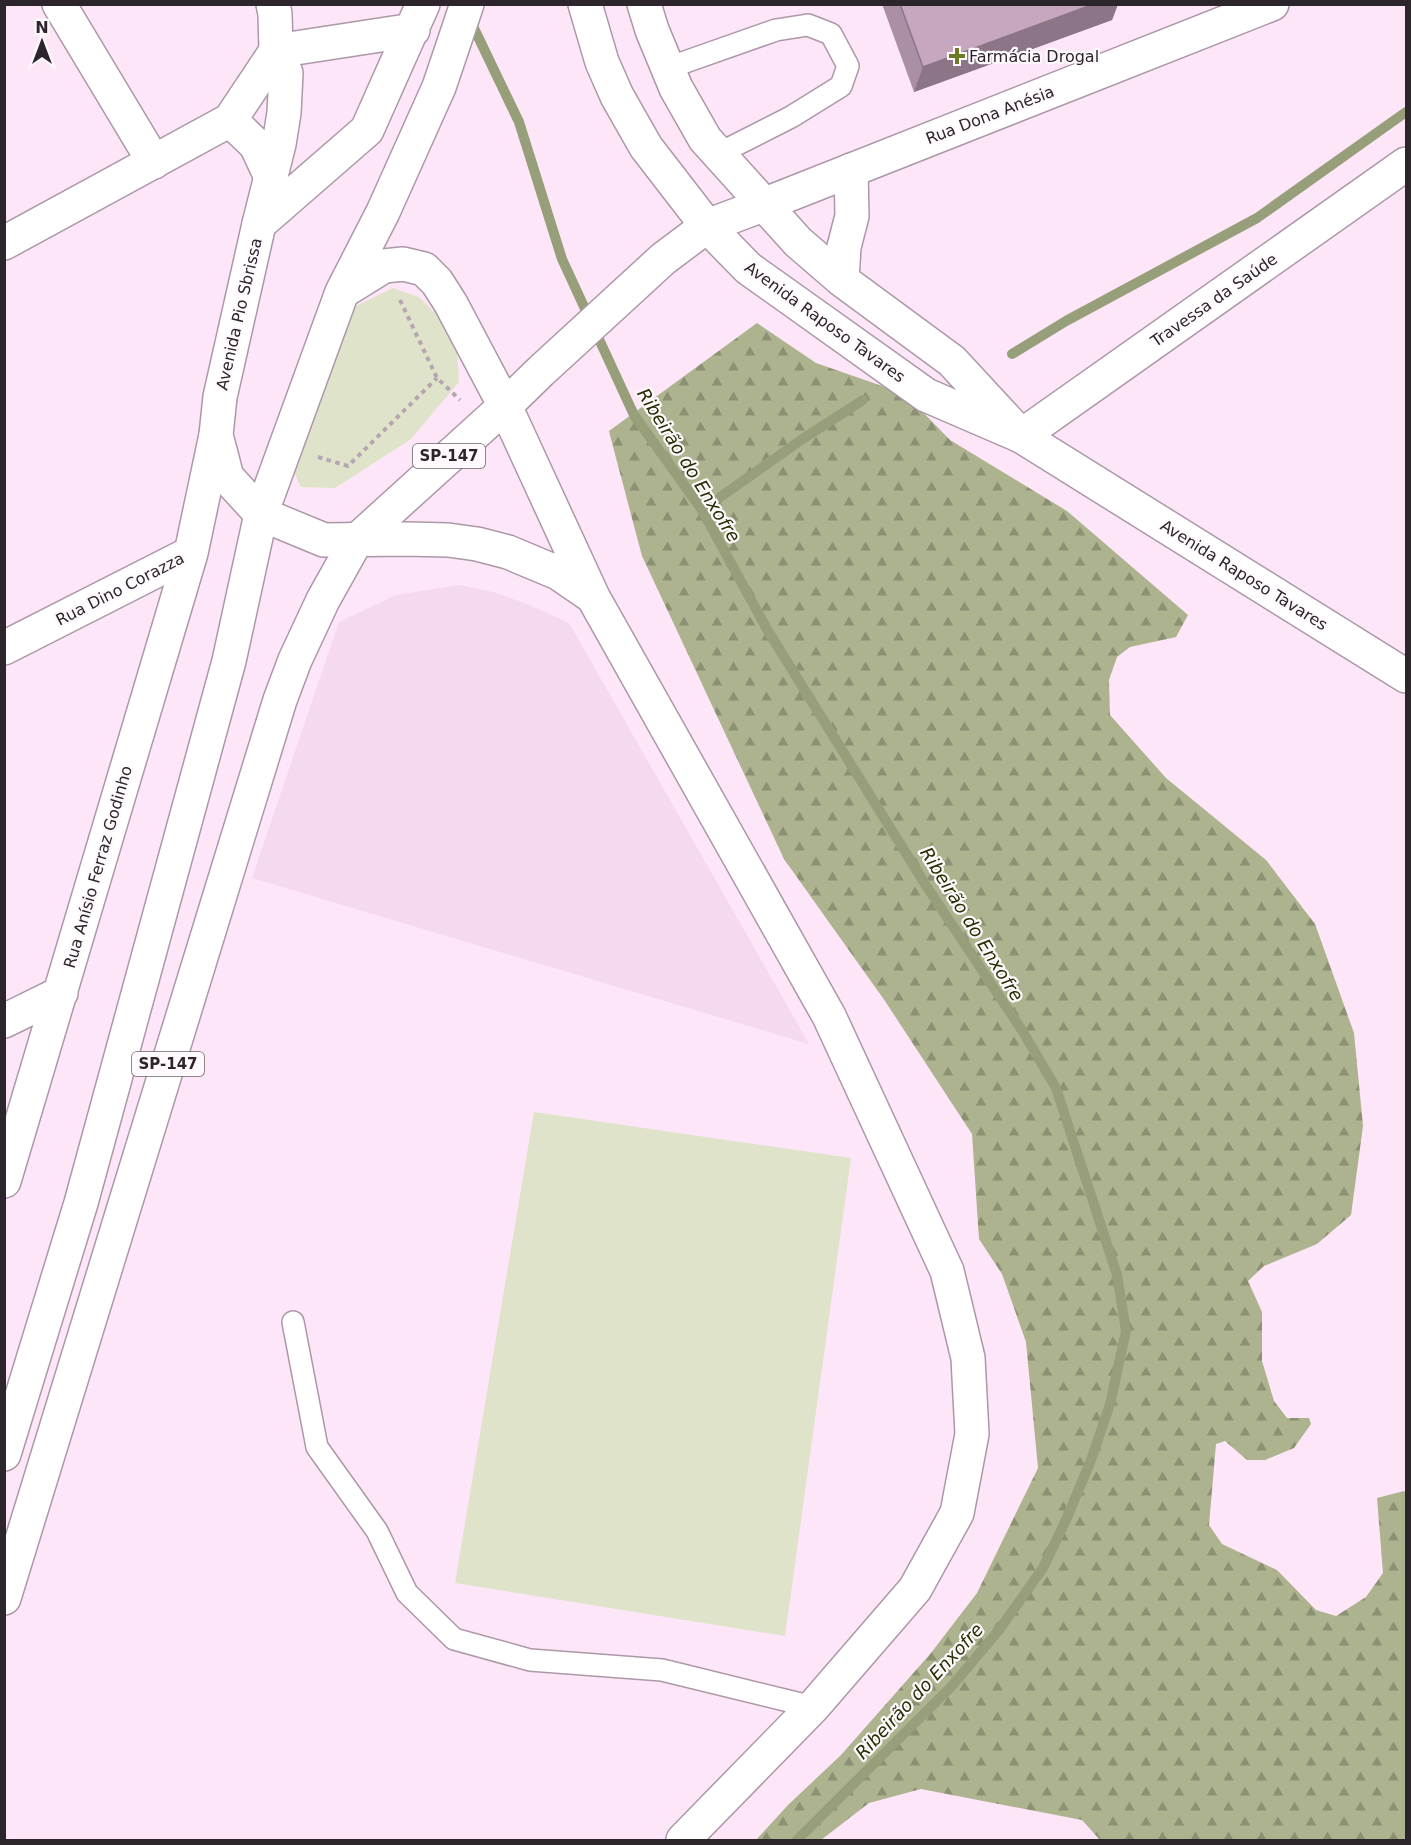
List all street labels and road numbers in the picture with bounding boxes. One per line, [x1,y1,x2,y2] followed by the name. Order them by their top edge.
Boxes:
[923,82,1057,148] street label: Rua Dona Anésia
[212,236,266,392] street label: Avenida Pio Sbrissa
[1146,249,1281,351] street label: Travessa da Saúde
[741,258,909,386] street label: Avenida Raposo Tavares
[413,444,485,468] road number: SP-147
[1157,516,1331,634] street label: Avenida Raposo Tavares
[53,548,187,630] street label: Rua Dino Corazza
[60,764,136,970] street label: Rua Anísio Ferraz Godinho
[132,1052,204,1076] road number: SP-147

